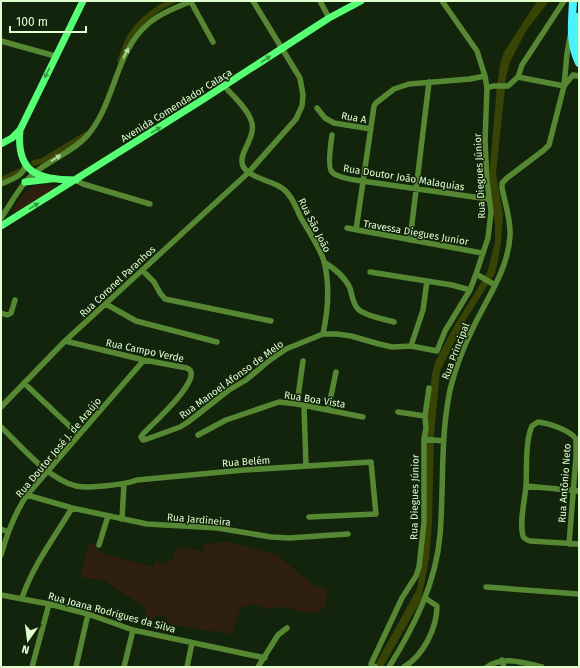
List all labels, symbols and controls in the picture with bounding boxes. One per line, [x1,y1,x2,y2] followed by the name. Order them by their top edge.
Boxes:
[10,8,86,34] scale bar
[16,15,48,29] text: 100 m
[123,48,129,59] one-way arrow
[261,55,271,63] one-way arrow
[119,67,234,145] street label: Avenida Comendador Calaça
[43,68,50,79] one-way arrow
[340,110,368,126] street label: Rua A
[150,126,162,133] one-way arrow
[471,133,488,219] street label: Rua Diegues Júnior
[51,154,61,162] one-way arrow
[342,162,466,194] street label: Rua Doutor João Malaquias
[295,196,333,255] street label: Rua São João
[28,202,40,209] one-way arrow
[362,218,470,248] street label: Travessa Diegues Junior
[77,243,158,320] street label: Rua Coronel Paranhos
[440,321,472,381] street label: Rua Principal
[105,337,185,365] street label: Rua Campo Verde
[177,338,286,422] street label: Rua Manoel Afonso de Melo
[283,389,346,411] street label: Rua Boa Vista
[13,394,104,500] street label: Rua Doutor José J. de Araújo
[556,443,574,523] street label: Rua Antônio Neto
[222,454,271,470] street label: Rua Belém
[407,454,422,540] street label: Rua Diegues Júnior
[167,511,231,529] street label: Rua Jardineira
[47,590,177,636] street label: Rua Joana Rodrigues da Silva
[8,620,48,660] north arrow
[21,642,31,656] text: N

